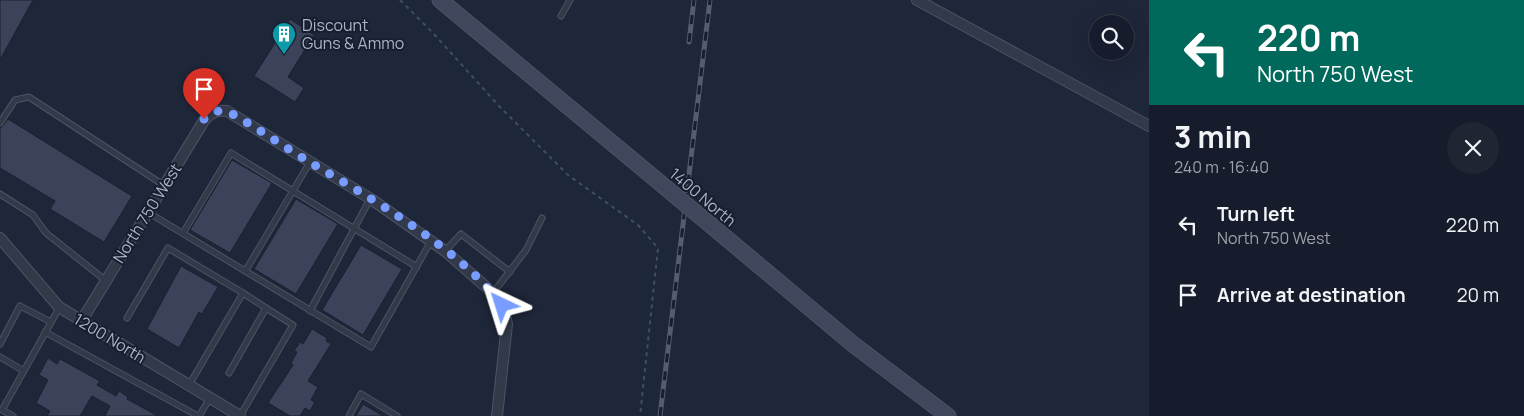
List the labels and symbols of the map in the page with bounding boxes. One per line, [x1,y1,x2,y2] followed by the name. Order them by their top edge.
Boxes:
[302,14,404,54] place label: Discount Guns & Ammo
[271,21,297,55] building icon: Discount Guns & Ammo
[183,68,225,119] pin
[108,159,186,267] street label: North 750 West
[665,163,741,231] street label: 1400 North
[475,278,527,330] position arrow
[70,308,150,368] street label: 1200 North

